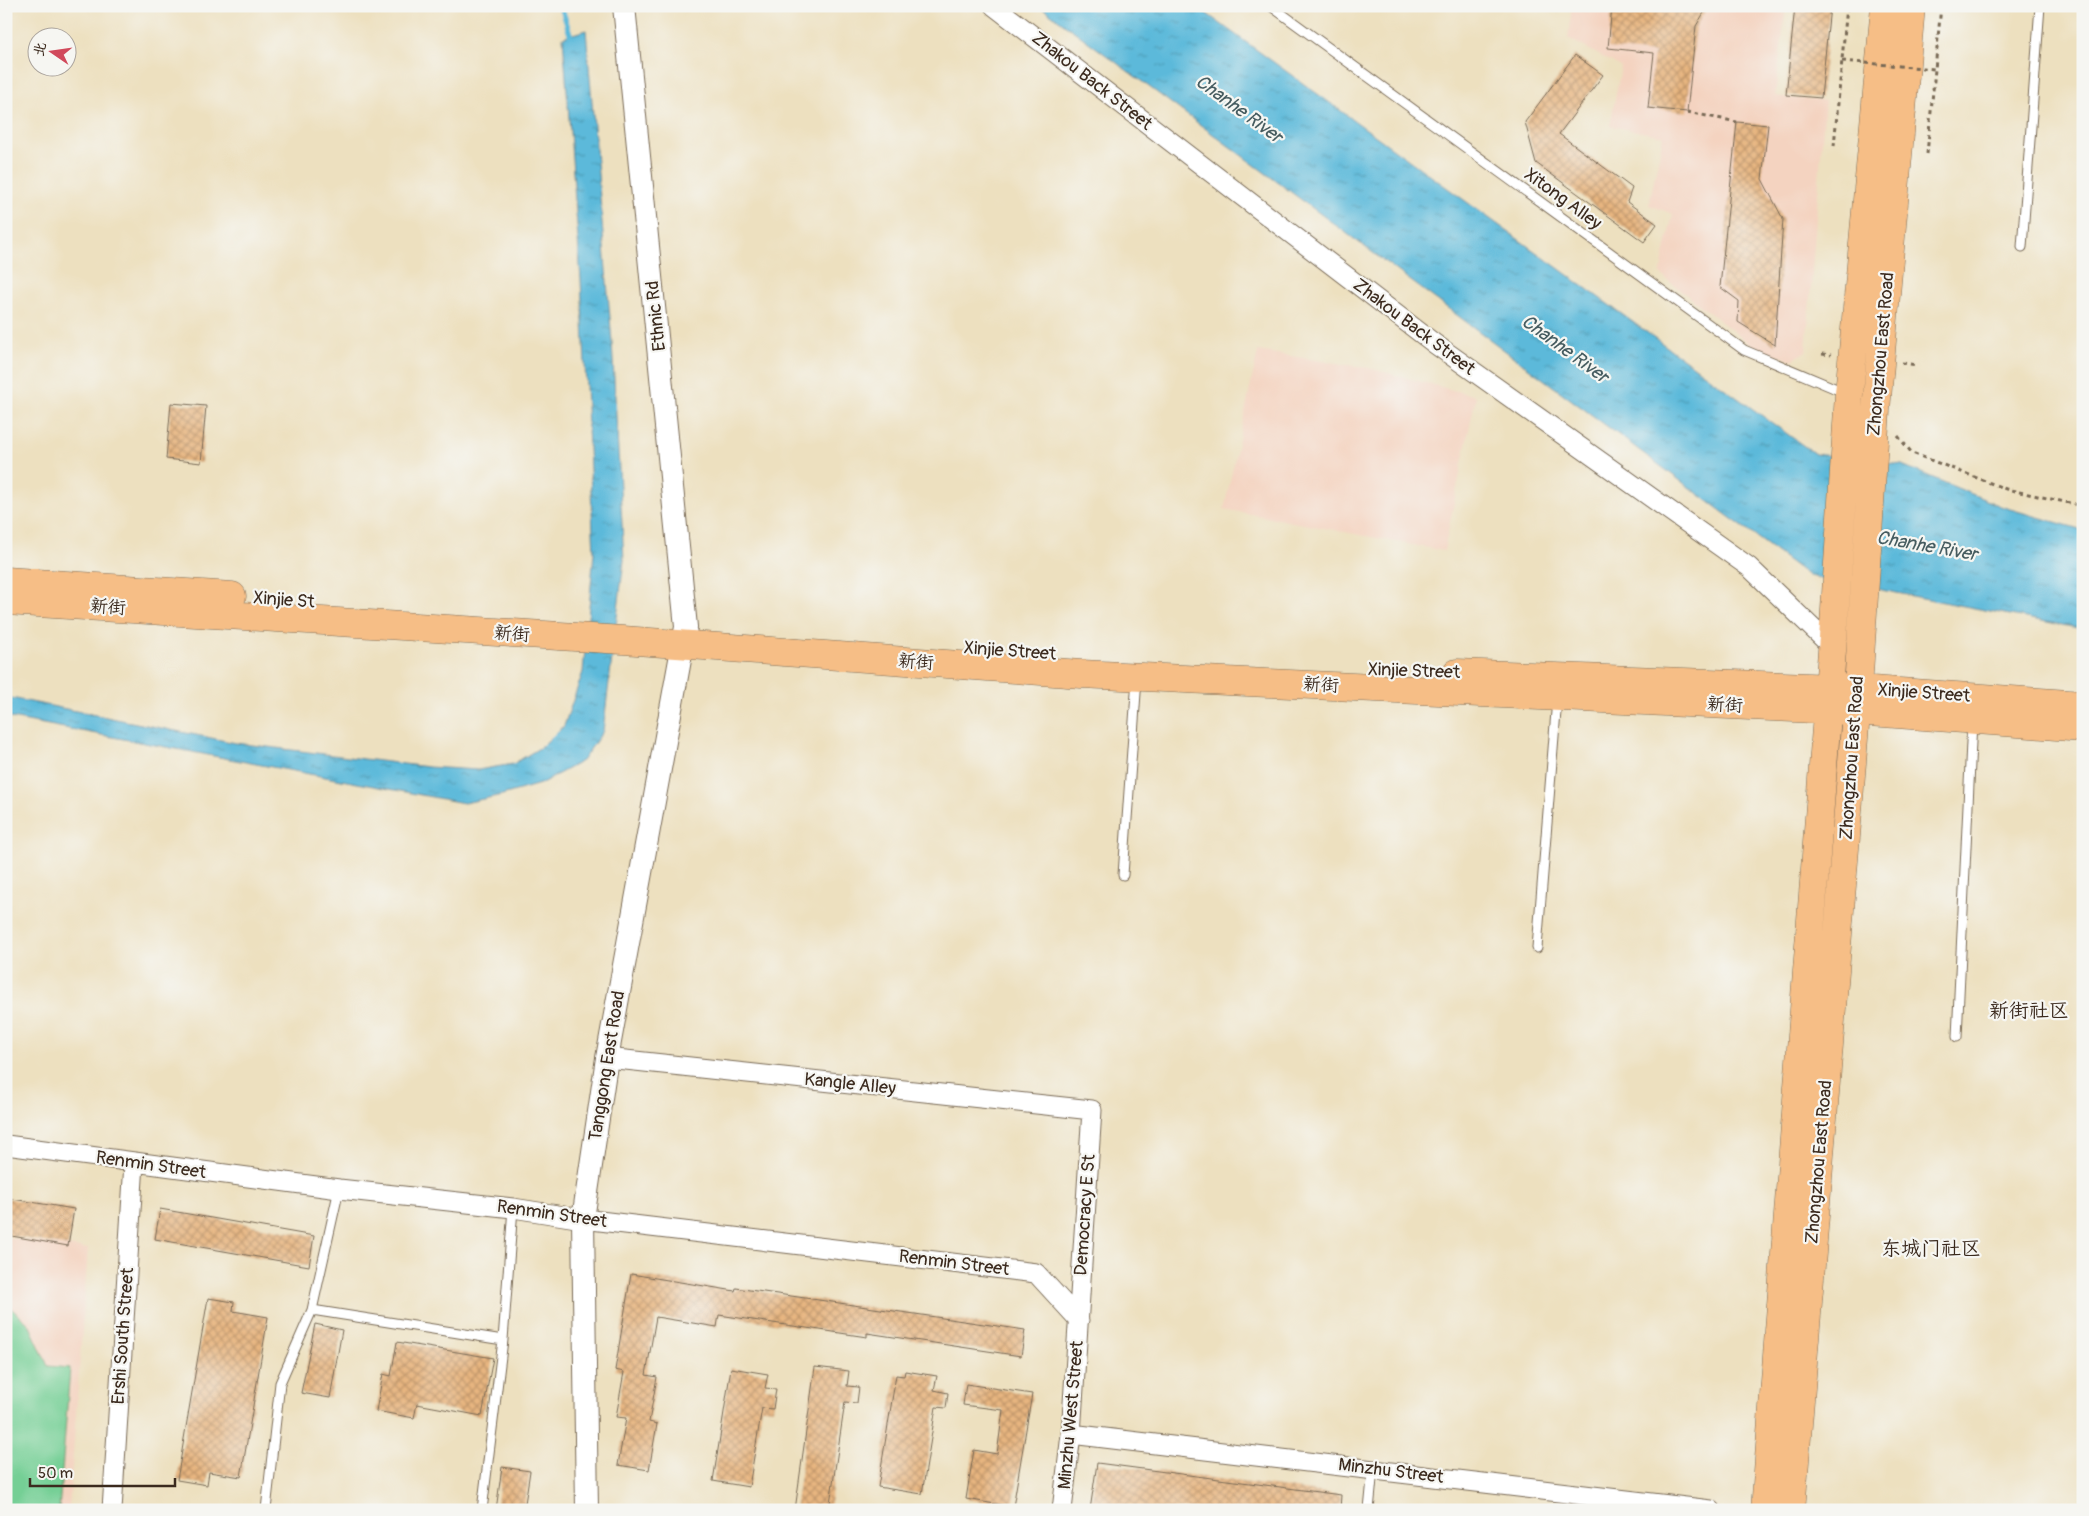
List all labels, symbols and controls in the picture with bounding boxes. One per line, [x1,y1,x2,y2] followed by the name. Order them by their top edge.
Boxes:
[1027,27,1158,136] street label: Zhakou Back Street
[28,28,78,78] north arrow
[30,40,50,58] text: 北
[1191,69,1289,150] water label: Chanhe River
[1520,163,1606,235] street label: Xitong Alley
[1862,271,1900,437] street label: Zhongzhou East Road
[1348,274,1480,381] street label: Zhakou Back Street
[641,280,671,352] street label: Ethnic Rd
[1517,309,1615,390] water label: Chanhe River
[1875,525,1981,567] water label: Chanhe River
[253,586,316,614] street label: Xinjie St
[89,594,127,620] street label: 新街
[493,621,531,647] street label: 新街
[963,636,1058,666] street label: Xinjie Street
[897,649,935,675] street label: 新街
[1367,658,1461,684] street label: Xinjie Street
[1302,673,1340,697] street label: 新街
[1835,675,1869,841] street label: Zhongzhou East Road
[1877,678,1972,708] street label: Xinjie Street
[1706,693,1744,717] street label: 新街
[584,989,630,1143] street label: Tanggong East Road
[1989,998,2069,1023] district label: 新街社区
[803,1068,897,1100] street label: Kangle Alley
[1800,1079,1838,1245] street label: Zhongzhou East Road
[94,1146,208,1184] street label: Renmin Street
[1069,1153,1101,1276] street label: Democracy E St
[495,1195,609,1233] street label: Renmin Street
[1881,1236,1981,1261] district label: 东城门社区
[897,1245,1011,1281] street label: Renmin Street
[107,1266,139,1405] street label: Ershi South Street
[1053,1339,1089,1490] street label: Minzhu West Street
[1337,1453,1446,1489] street label: Minzhu Street
[30,1456,175,1488] scale bar
[38,1464,73,1483] text: 50 m

